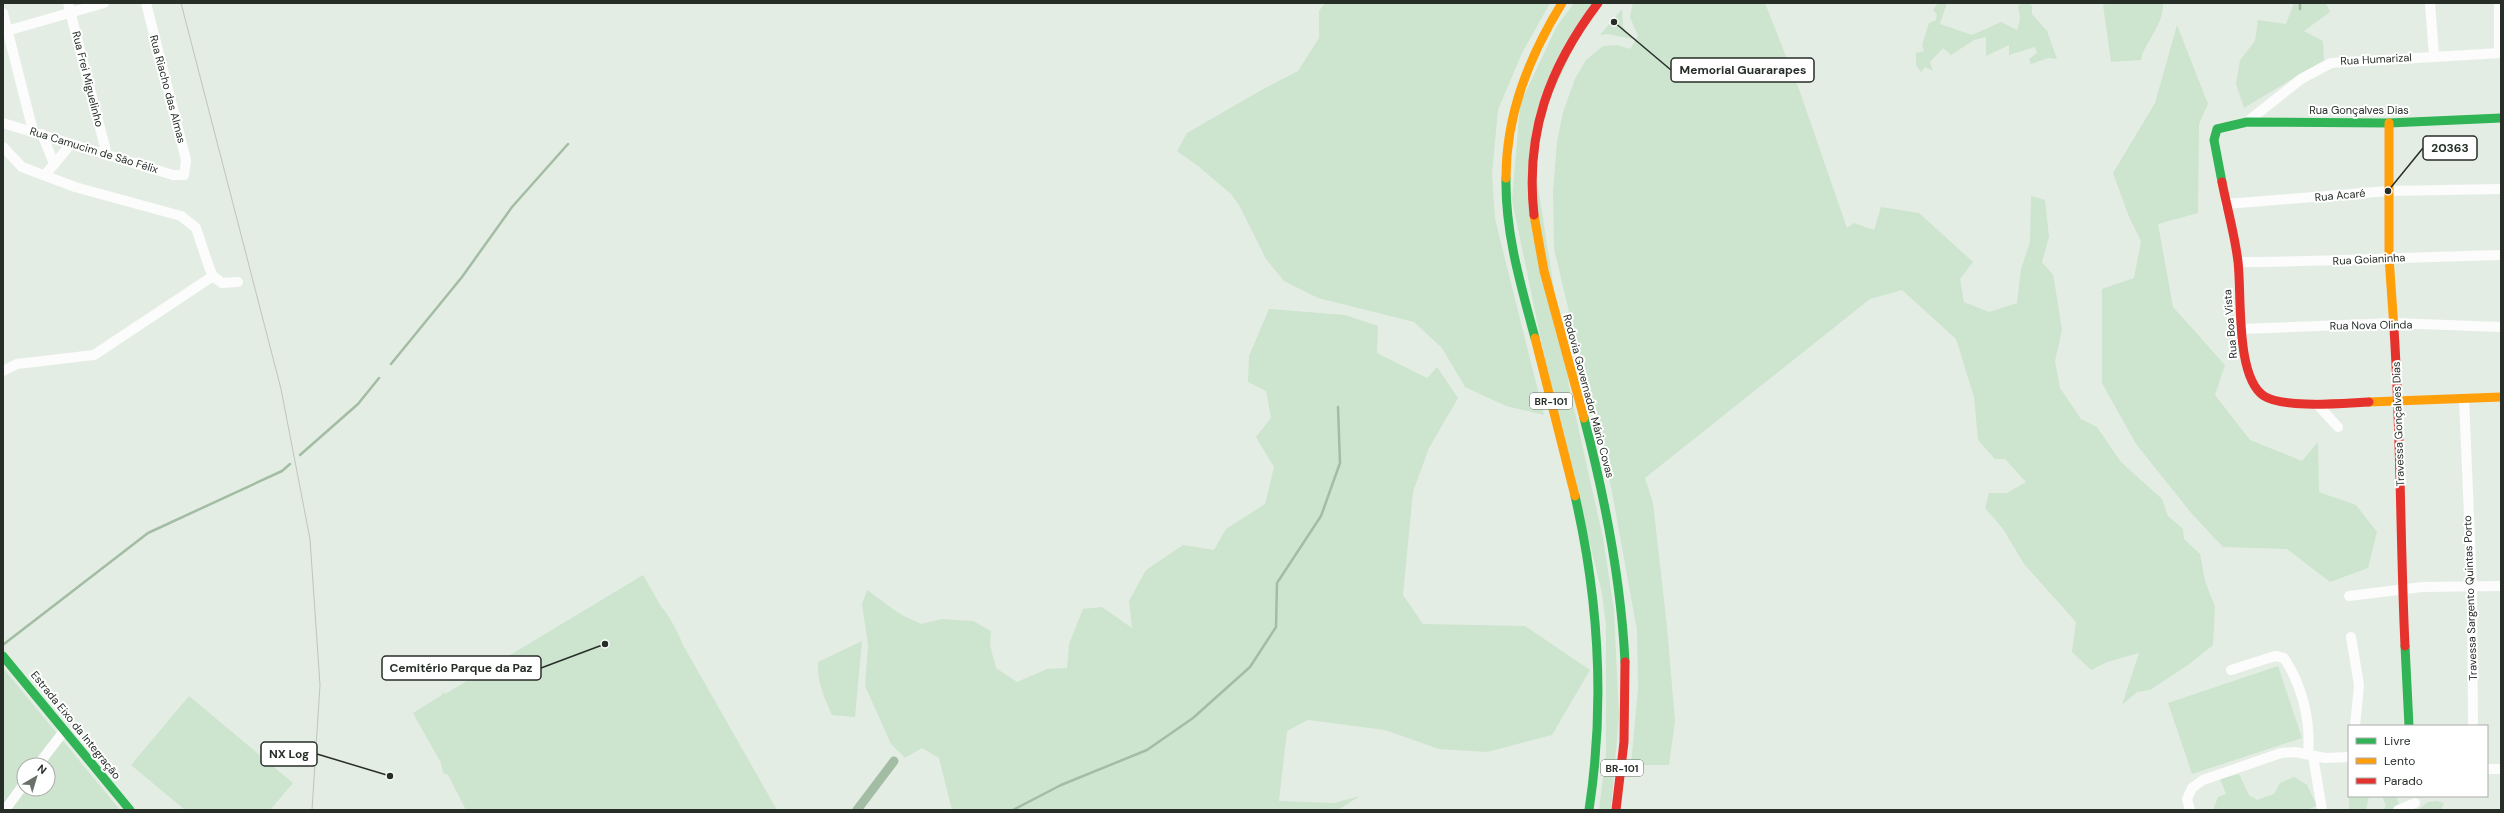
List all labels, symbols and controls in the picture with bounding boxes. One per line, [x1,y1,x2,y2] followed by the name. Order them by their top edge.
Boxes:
[69,30,107,128] street label: Rua Frei Miguelinho
[147,33,189,145] street label: Rua Riacho das Almas
[2340,50,2412,68] street label: Rua Humarizal
[1671,58,1814,82] callout: Memorial Guararapes
[1680,62,1806,78] text: Memorial Guararapes
[2309,103,2409,117] street label: Rua Gonçalves Dias
[28,124,161,176] street label: Rua Camucim de São Félix
[2423,136,2477,160] callout: 20363
[2431,140,2469,156] text: 20363
[2314,186,2366,204] street label: Rua Acaré
[2332,250,2406,268] street label: Rua Goianinha
[2220,289,2240,359] street label: Rua Boa Vista
[1560,313,1618,479] street label: Rodovia Governador Mário Covas
[2329,317,2413,333] street label: Rua Nova Olinda
[2389,361,2407,487] street label: Travessa Gonçalves Dias
[1530,393,1572,409] road number: BR-101
[2460,515,2480,681] street label: Travessa Sargento Quintas Porto
[382,656,541,680] callout: Cemitério Parque da Paz
[390,660,533,676] text: Cemitério Parque da Paz
[28,668,124,782] street label: Estrada Eixo da Integração
[2348,725,2488,797] legend
[2384,733,2411,749] text: Livre
[261,742,317,766] callout: NX Log
[269,746,309,762] text: NX Log
[2384,753,2415,769] text: Lento
[16,757,56,797] north arrow
[1601,760,1643,776] road number: BR-101
[35,761,50,777] text: N
[2384,773,2423,789] text: Parado

